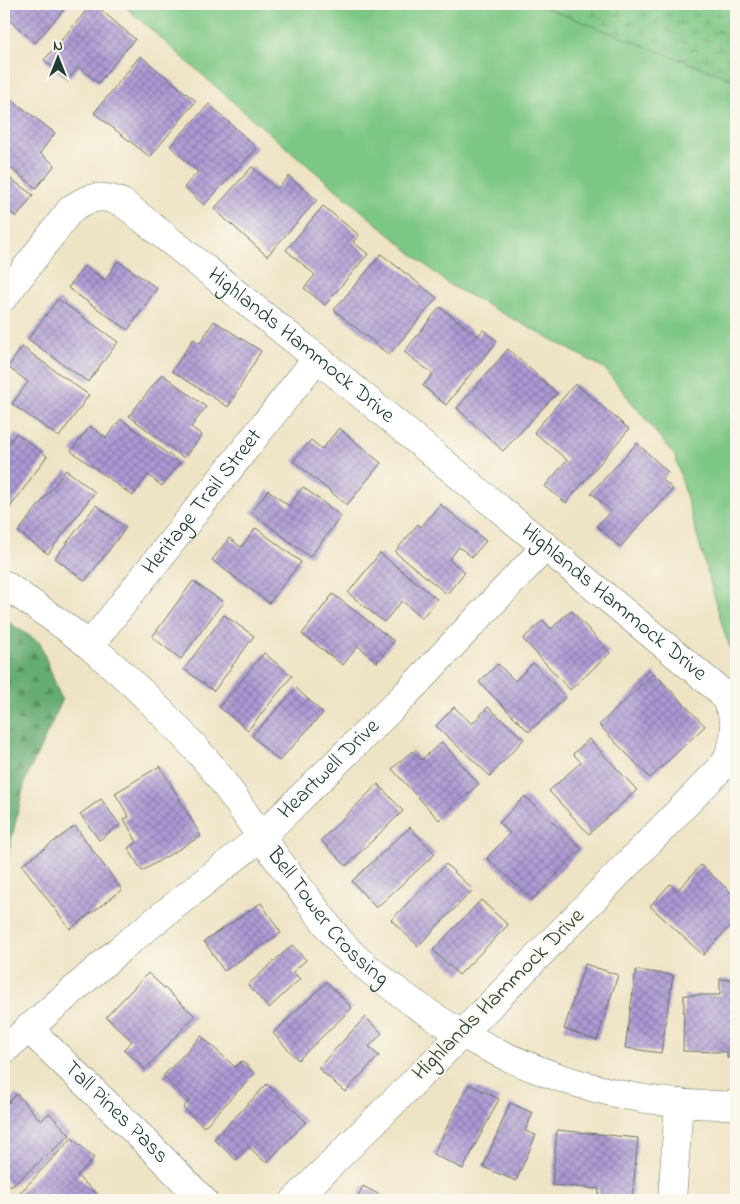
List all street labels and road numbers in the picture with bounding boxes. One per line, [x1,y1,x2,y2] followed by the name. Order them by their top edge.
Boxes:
[200,260,401,432] street label: Highlands Hammock Drive
[135,422,271,582] street label: Heritage Trail Street
[513,516,714,690] street label: Highlands Hammock Drive
[271,712,388,827] street label: Heartwell Drive
[258,840,395,996] street label: Bell Tower Crossing
[405,901,593,1089] street label: Highlands Hammock Drive
[56,1054,176,1172] street label: Tall Pines Pass

